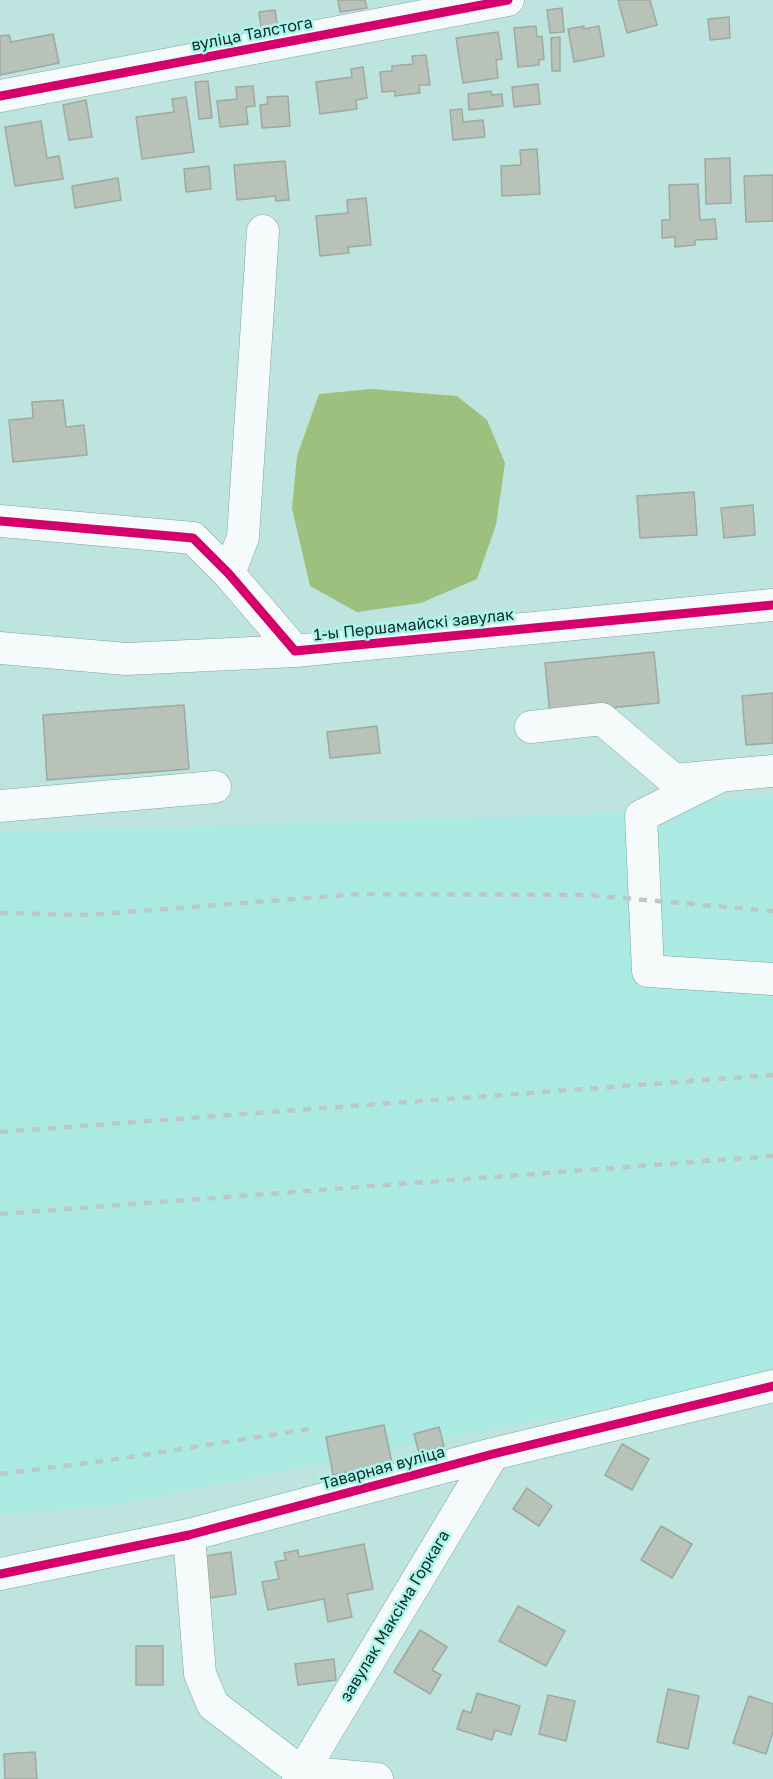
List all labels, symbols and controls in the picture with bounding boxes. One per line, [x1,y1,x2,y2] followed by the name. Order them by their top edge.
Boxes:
[190,13,314,55] street label: вуліца Талстога
[313,605,515,645] street label: 1-ы Першамайскі завулак
[319,1442,447,1494] street label: Таварная вуліца
[336,1527,454,1705] street label: завулак Максіма Горкага

